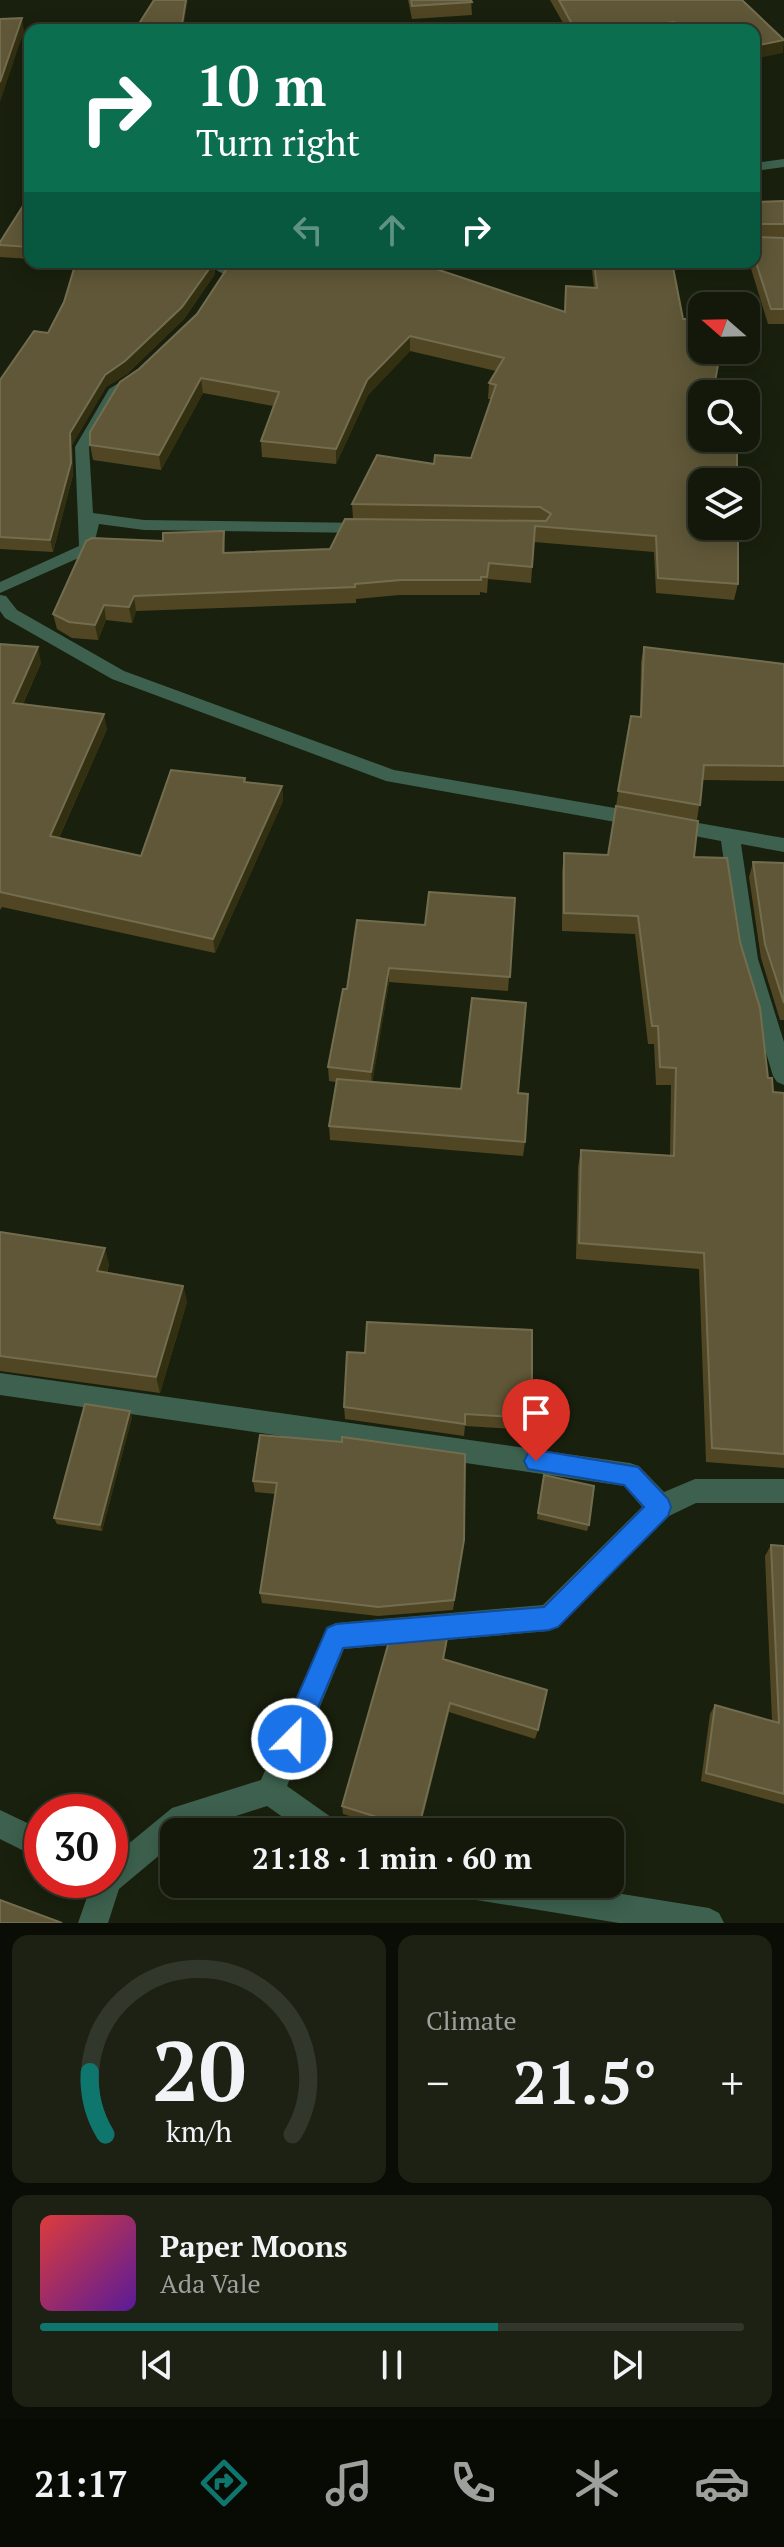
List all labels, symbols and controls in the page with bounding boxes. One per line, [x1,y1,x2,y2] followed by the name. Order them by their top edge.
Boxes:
[196,48,326,122] text: 10 m
[64,56,168,160] icon: right
[196,119,360,166] text: Turn right
[286,208,330,252] icon: left
[370,208,414,252] icon: ahead
[454,208,498,252] icon: right
[688,292,760,364] north arrow
[688,292,760,540] map controls
[688,380,760,452] button: search
[688,468,760,540] button: layers
[502,1379,570,1461] pin
[514,1391,558,1435] icon: arrive
[250,1697,334,1781] position arrow
[24,1794,128,1898] speed limit sign: 30
[252,1838,532,1878] text: 21:18 · 1 min · 60 m
[426,2003,517,2037] text: Climate
[152,2015,246,2125] text: 20
[513,2042,657,2121] text: 21.5°
[426,2053,449,2112] text: −
[721,2053,744,2112] text: +
[166,2112,232,2150] text: km/h
[160,2226,348,2266] text: Paper Moons
[160,2266,261,2300] text: Ada Vale
[135,2343,179,2387] icon: previous
[370,2343,414,2387] icon: pause
[605,2343,649,2387] icon: next
[196,2455,252,2511] icon: directions
[321,2455,377,2511] icon: music
[445,2455,501,2511] icon: phone
[569,2455,625,2511] icon: climate
[694,2455,750,2511] icon: car
[34,2460,128,2507] text: 21:17

